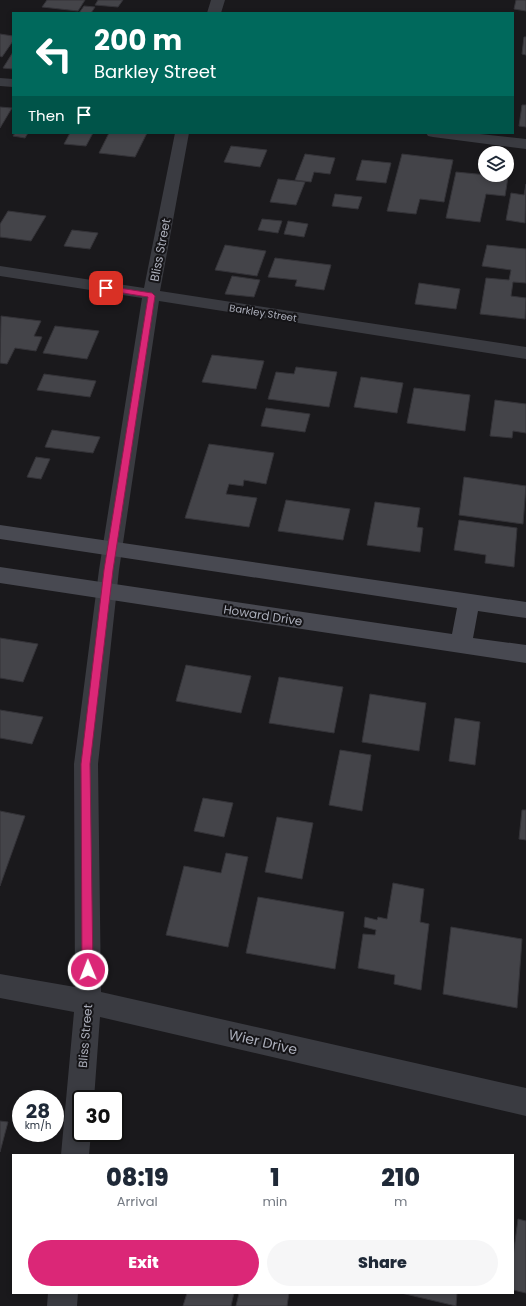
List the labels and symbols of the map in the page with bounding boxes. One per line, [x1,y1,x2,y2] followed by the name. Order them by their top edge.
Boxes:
[146,217,174,283] street label: Bliss Street
[89,271,123,305] pin
[228,300,298,326] street label: Barkley Street
[222,600,304,630] street label: Howard Drive
[67,949,109,991] position arrow
[74,1003,96,1069] street label: Bliss Street
[227,1024,300,1060] street label: Wier Drive
[72,1090,124,1142] speed limit sign: 30

